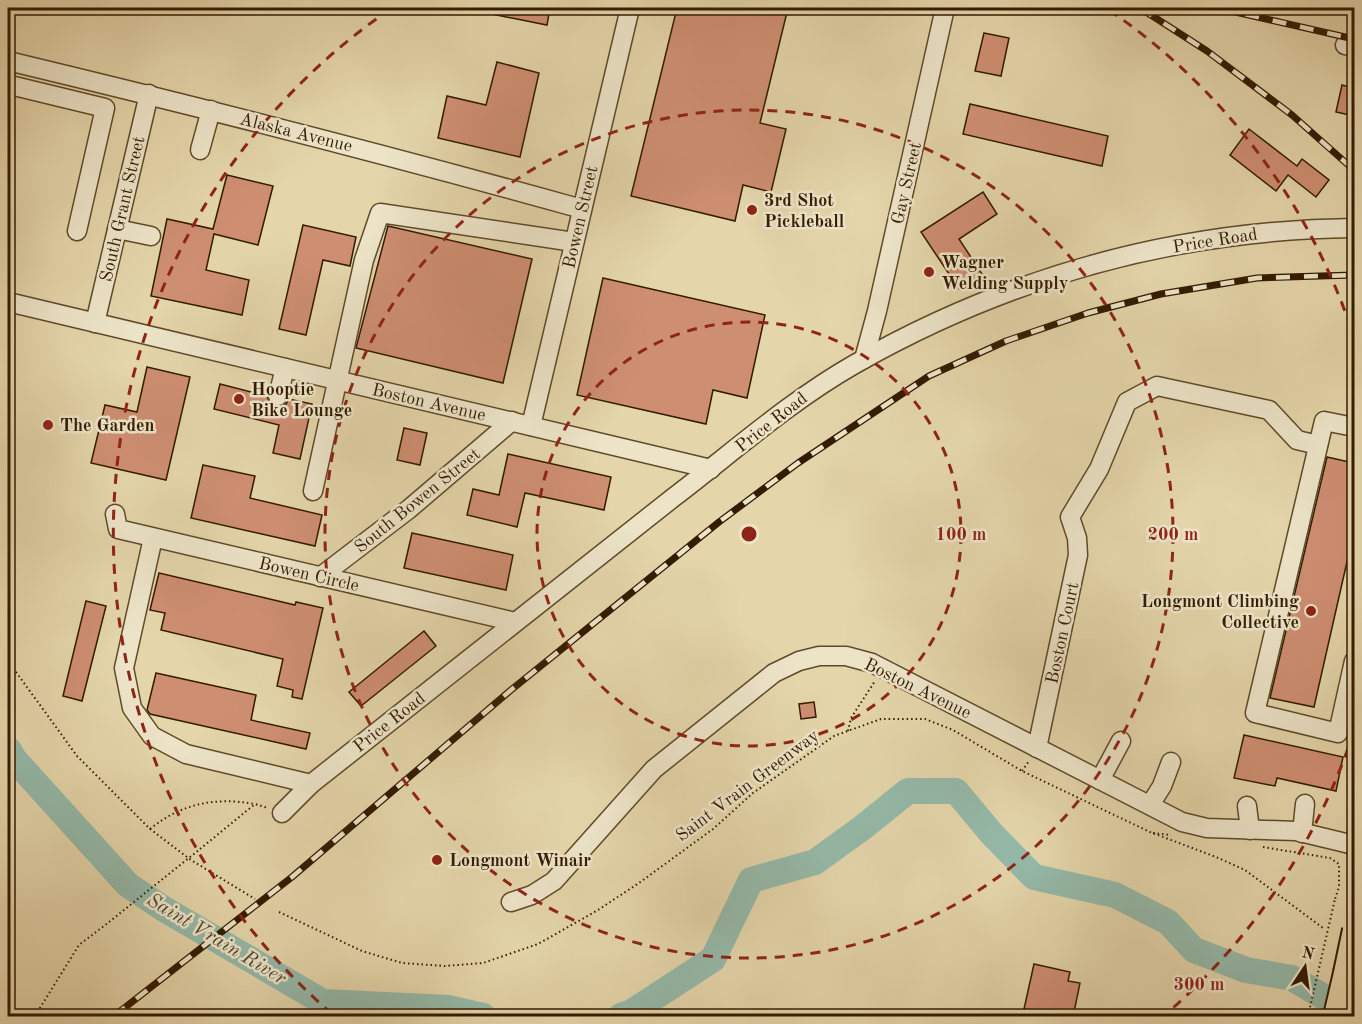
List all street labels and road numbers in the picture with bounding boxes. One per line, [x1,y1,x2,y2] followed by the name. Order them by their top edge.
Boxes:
[237,110,354,156] street label: Alaska Avenue
[97,135,148,284] street label: South Grant Street
[889,140,925,226] street label: Gay Street
[560,164,602,270] street label: Bowen Street
[1171,225,1259,257] street label: Price Road
[370,381,487,425] street label: Boston Avenue
[732,389,811,456] street label: Price Road
[351,445,484,557] street label: South Bowen Street
[257,555,361,595] street label: Bowen Circle
[1043,581,1083,686] street label: Boston Court
[861,655,974,722] street label: Boston Avenue
[350,689,429,756] street label: Price Road
[673,726,823,845] street label: Saint Vrain Greenway

